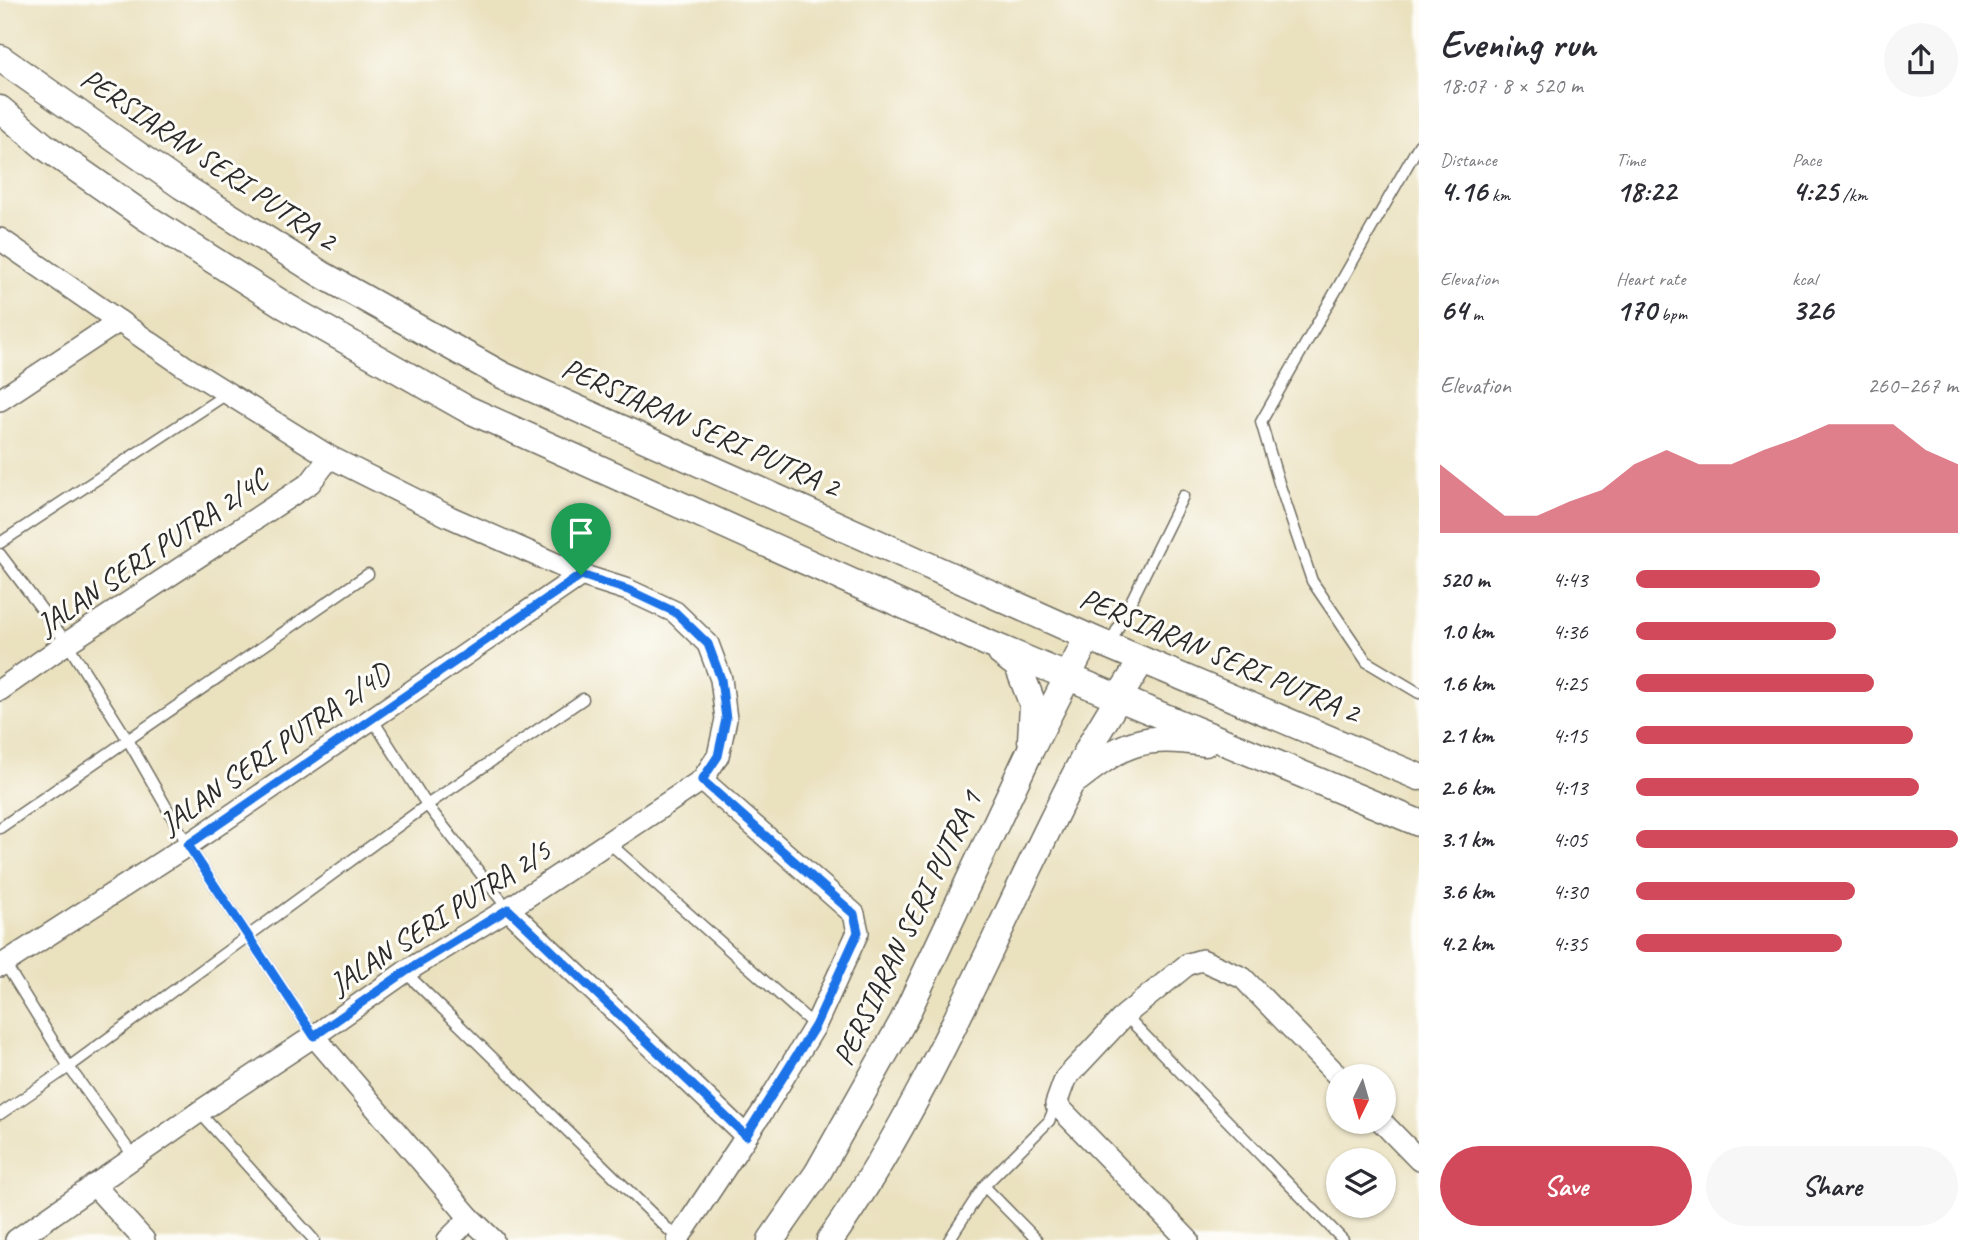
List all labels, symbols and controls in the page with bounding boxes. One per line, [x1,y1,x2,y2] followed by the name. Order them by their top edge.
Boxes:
[1440,21,1596,68] text: Evening run
[1884,23,1958,97] button: share
[74,59,346,260] street label: PERSIARAN SERI PUTRA 2
[1440,71,1583,100] text: 18:07 · 8 × 520 m
[1440,148,1497,172] text: Distance
[1616,148,1645,172] text: Time
[1792,148,1821,172] text: Pace
[1440,172,1487,210] text: 4.16
[1616,172,1676,210] text: 18:22
[1792,172,1838,210] text: 4:25
[1487,183,1510,207] text: km
[1838,183,1867,207] text: /km
[1440,267,1498,291] text: Elevation
[1616,267,1685,291] text: Heart rate
[1792,267,1817,291] text: kcal
[1440,291,1468,329] text: 64
[1616,291,1656,329] text: 170
[1792,291,1833,329] text: 326
[1468,302,1483,326] text: m
[1656,302,1687,326] text: bpm
[556,349,848,506] street label: PERSIARAN SERI PUTRA 2
[1440,371,1511,400] text: Elevation
[1867,371,1958,400] text: 260–267 m
[28,459,277,644] street label: JALAN SERI PUTRA 2/4C
[551,503,611,575] pin
[562,514,600,552] icon: arrive
[1440,565,1489,594] text: 520 m
[1552,565,1588,594] text: 4:43
[1074,579,1368,732] street label: PERSIARAN SERI PUTRA 2
[1440,617,1494,646] text: 1.0 km
[1552,617,1588,646] text: 4:36
[151,653,400,843] street label: JALAN SERI PUTRA 2/4D
[1440,669,1494,698] text: 1.6 km
[1552,669,1588,698] text: 4:25
[1440,721,1494,750] text: 2.1 km
[1552,721,1588,750] text: 4:15
[1440,773,1494,802] text: 2.6 km
[1552,773,1588,802] text: 4:13
[824,783,991,1071] street label: PERSIARAN SERI PUTRA 1
[1440,825,1494,854] text: 3.1 km
[1552,825,1588,854] text: 4:05
[321,831,559,1004] street label: JALAN SERI PUTRA 2/5
[1440,877,1494,906] text: 3.6 km
[1552,877,1588,906] text: 4:30
[1440,929,1494,958] text: 4.2 km
[1552,929,1588,958] text: 4:35
[1326,1064,1396,1134] north arrow
[1326,1064,1396,1218] map controls
[1440,1146,1692,1226] button: Save
[1706,1146,1958,1226] button: Share
[1326,1148,1396,1218] button: layers

